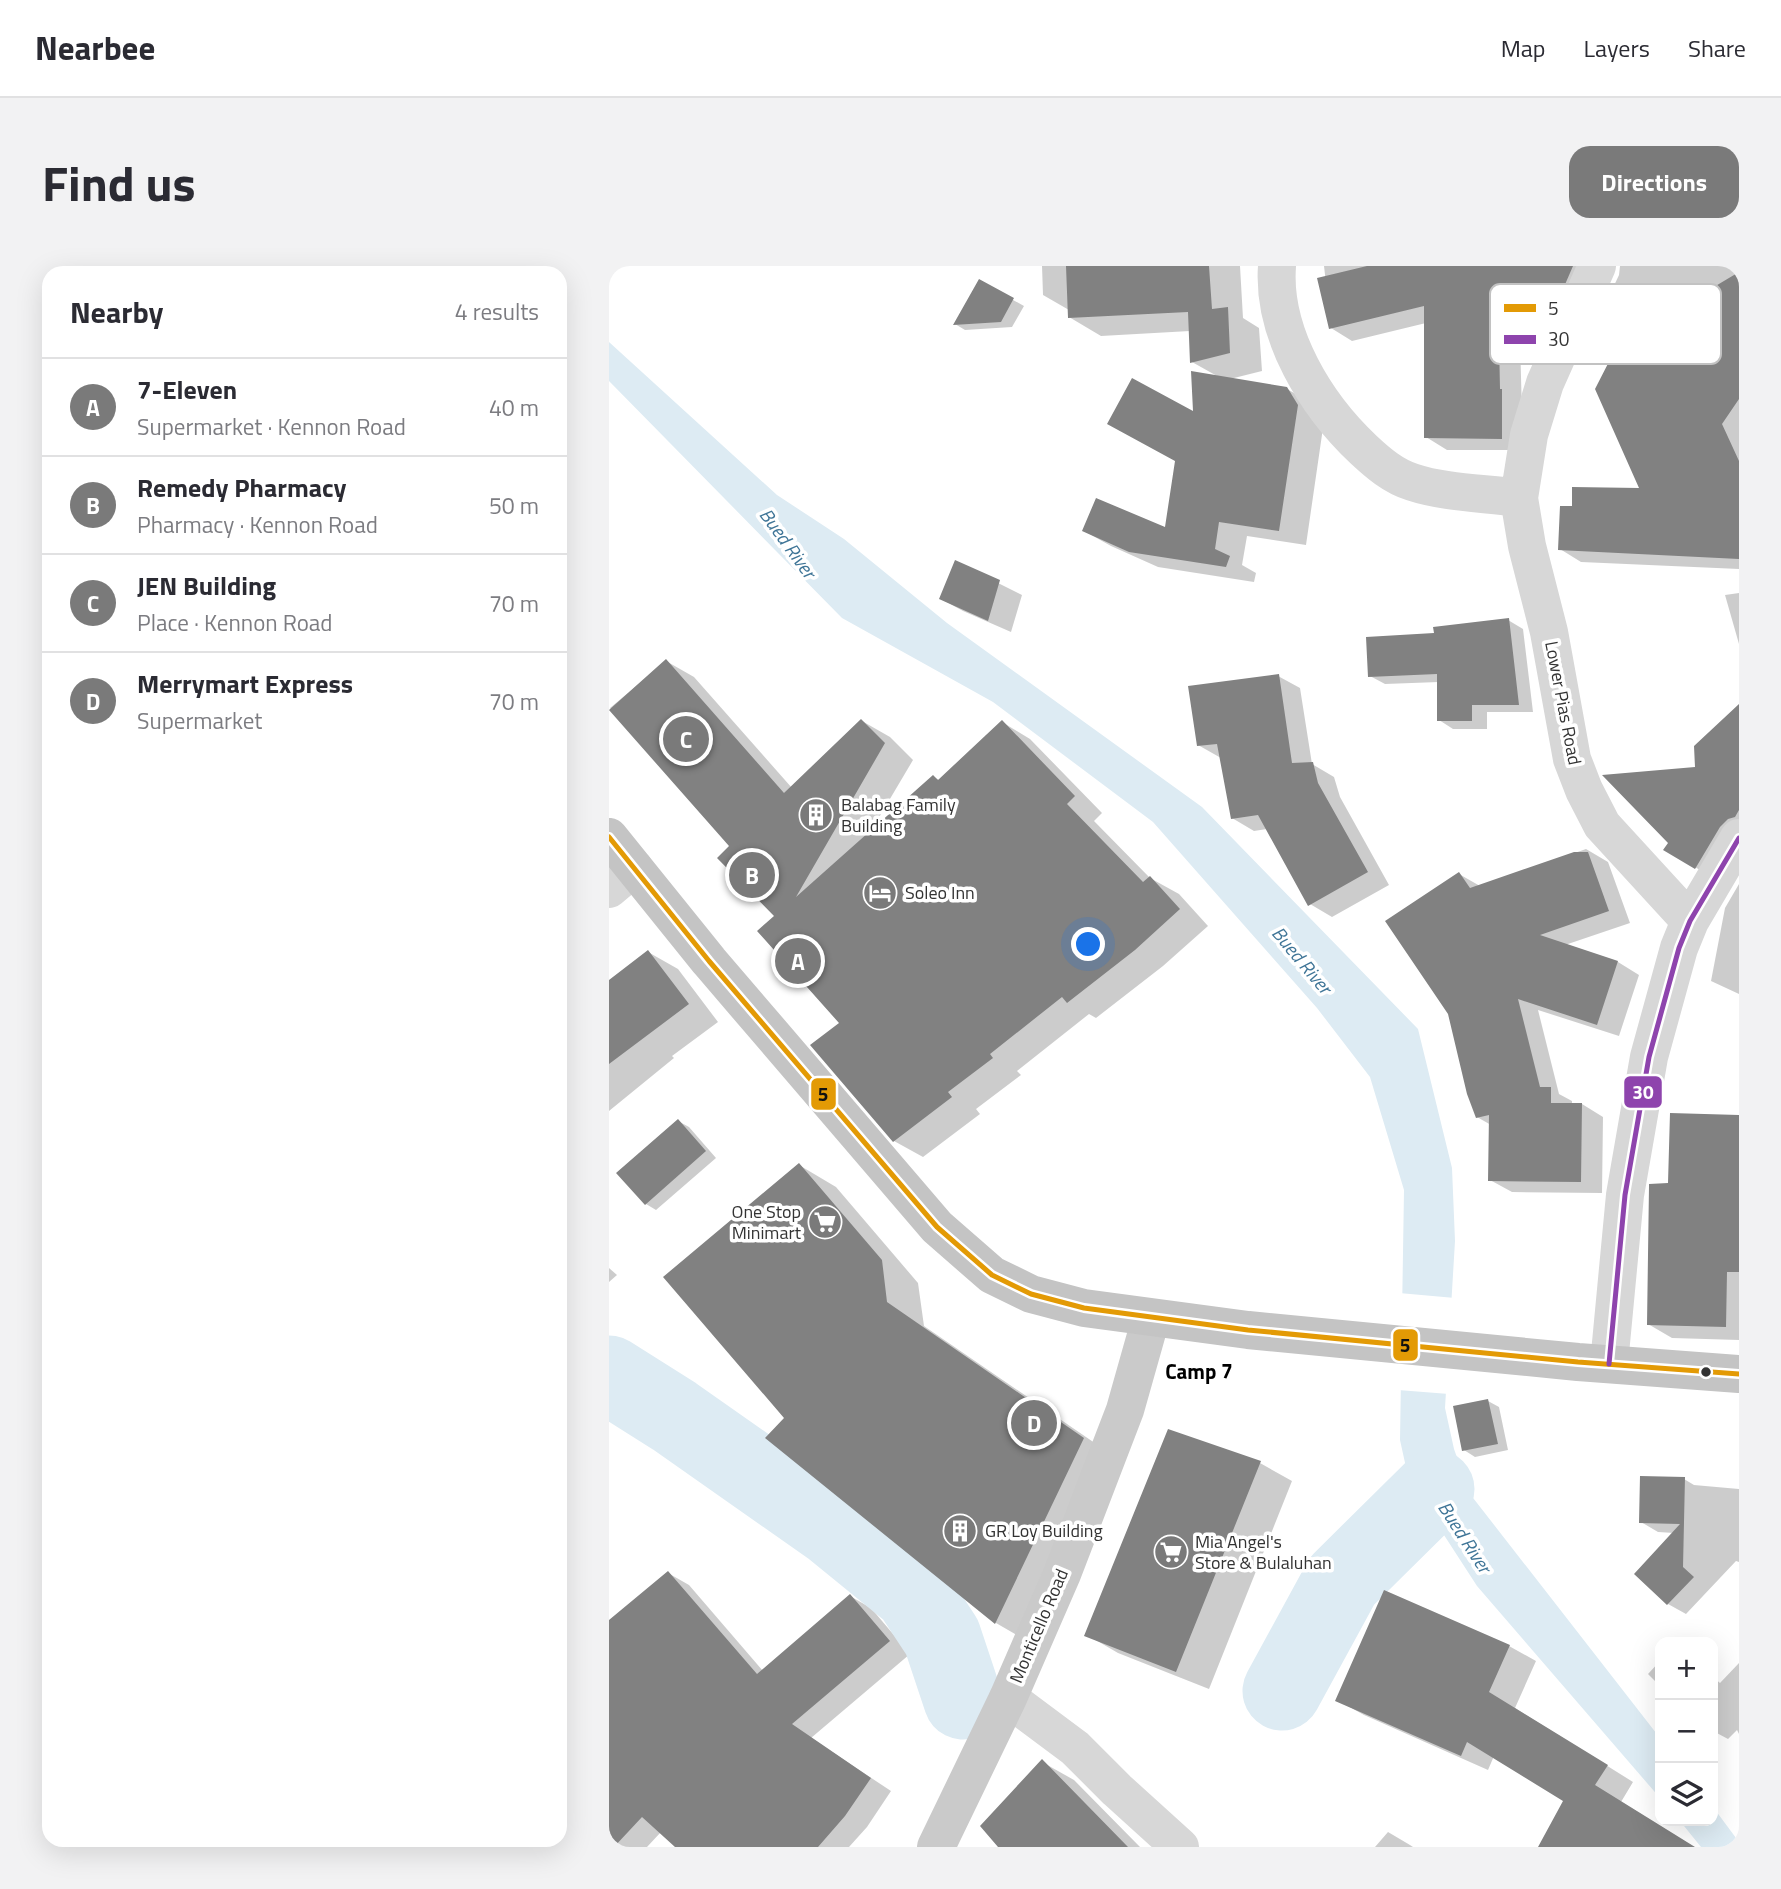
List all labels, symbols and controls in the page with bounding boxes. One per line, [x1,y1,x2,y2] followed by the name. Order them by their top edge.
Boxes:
[35,23,155,73] text: Nearbee
[1501,30,1546,66] text: Map
[1584,30,1650,66] text: Layers
[1688,30,1746,66] text: Share
[42,145,196,220] text: Find us
[1569,146,1739,218] button: Directions
[1490,284,1721,364] legend
[70,289,163,335] text: Nearby
[1548,293,1559,322] text: 5
[455,294,539,329] text: 4 results
[1548,324,1569,353] text: 30
[137,370,237,409] text: 7-Eleven
[86,390,100,425] text: A
[489,390,539,425] text: 40 m
[137,409,406,444] text: Supermarket · Kennon Road
[137,468,347,507] text: Remedy Pharmacy
[86,488,100,523] text: B
[489,488,539,523] text: 50 m
[753,502,825,585] water label: Bued River
[137,507,378,542] text: Pharmacy · Kennon Road
[137,566,276,605] text: JEN Building
[87,586,99,621] text: C
[489,586,539,621] text: 70 m
[137,605,333,640] text: Place · Kennon Road
[1538,639,1589,767] street label: Lower Pias Road
[137,664,353,703] text: Merrymart Express
[86,684,100,719] text: D
[489,684,539,719] text: 70 m
[137,703,262,738] text: Supermarket
[663,713,709,765] pin: C
[841,791,956,839] place label: Balabag Family Building
[797,796,835,834] building icon: Balabag Family Building
[729,849,775,901] pin: B
[861,874,899,912] hotel icon: Soleo Inn
[905,879,975,906] place label: Soleo Inn
[1265,919,1341,1001] water label: Bued River
[1071,927,1105,961] your location
[775,935,821,987] pin: A
[1623,1075,1663,1109] line badge: 30
[810,1077,837,1111] line badge: 5
[1632,1077,1654,1106] text: 30
[818,1079,828,1108] text: 5
[732,1198,802,1246] place label: One Stop Minimart
[806,1203,844,1241] supermarket icon: One Stop Minimart
[1392,1328,1419,1362] line badge: 5
[1400,1330,1410,1359] text: 5
[1165,1355,1233,1387] district label: Camp 7
[1699,1365,1713,1379] unlabelled marker
[1011,1397,1057,1449] pin: D
[1431,1495,1501,1580] water label: Bued River
[941,1512,979,1550] building icon: GR Loy Building
[985,1517,1103,1544] place label: GR Loy Building
[1195,1528,1332,1576] place label: Mia Angel's Store & Bulaluhan
[1152,1533,1190,1571] supermarket icon: Mia Angel's Store & Bulaluhan
[1002,1564,1075,1687] street label: Monticello Road
[1655,1637,1718,1826] map controls
[1655,1637,1718,1700] button: +
[1655,1700,1718,1763] button: −
[1655,1763,1718,1826] button: layers

